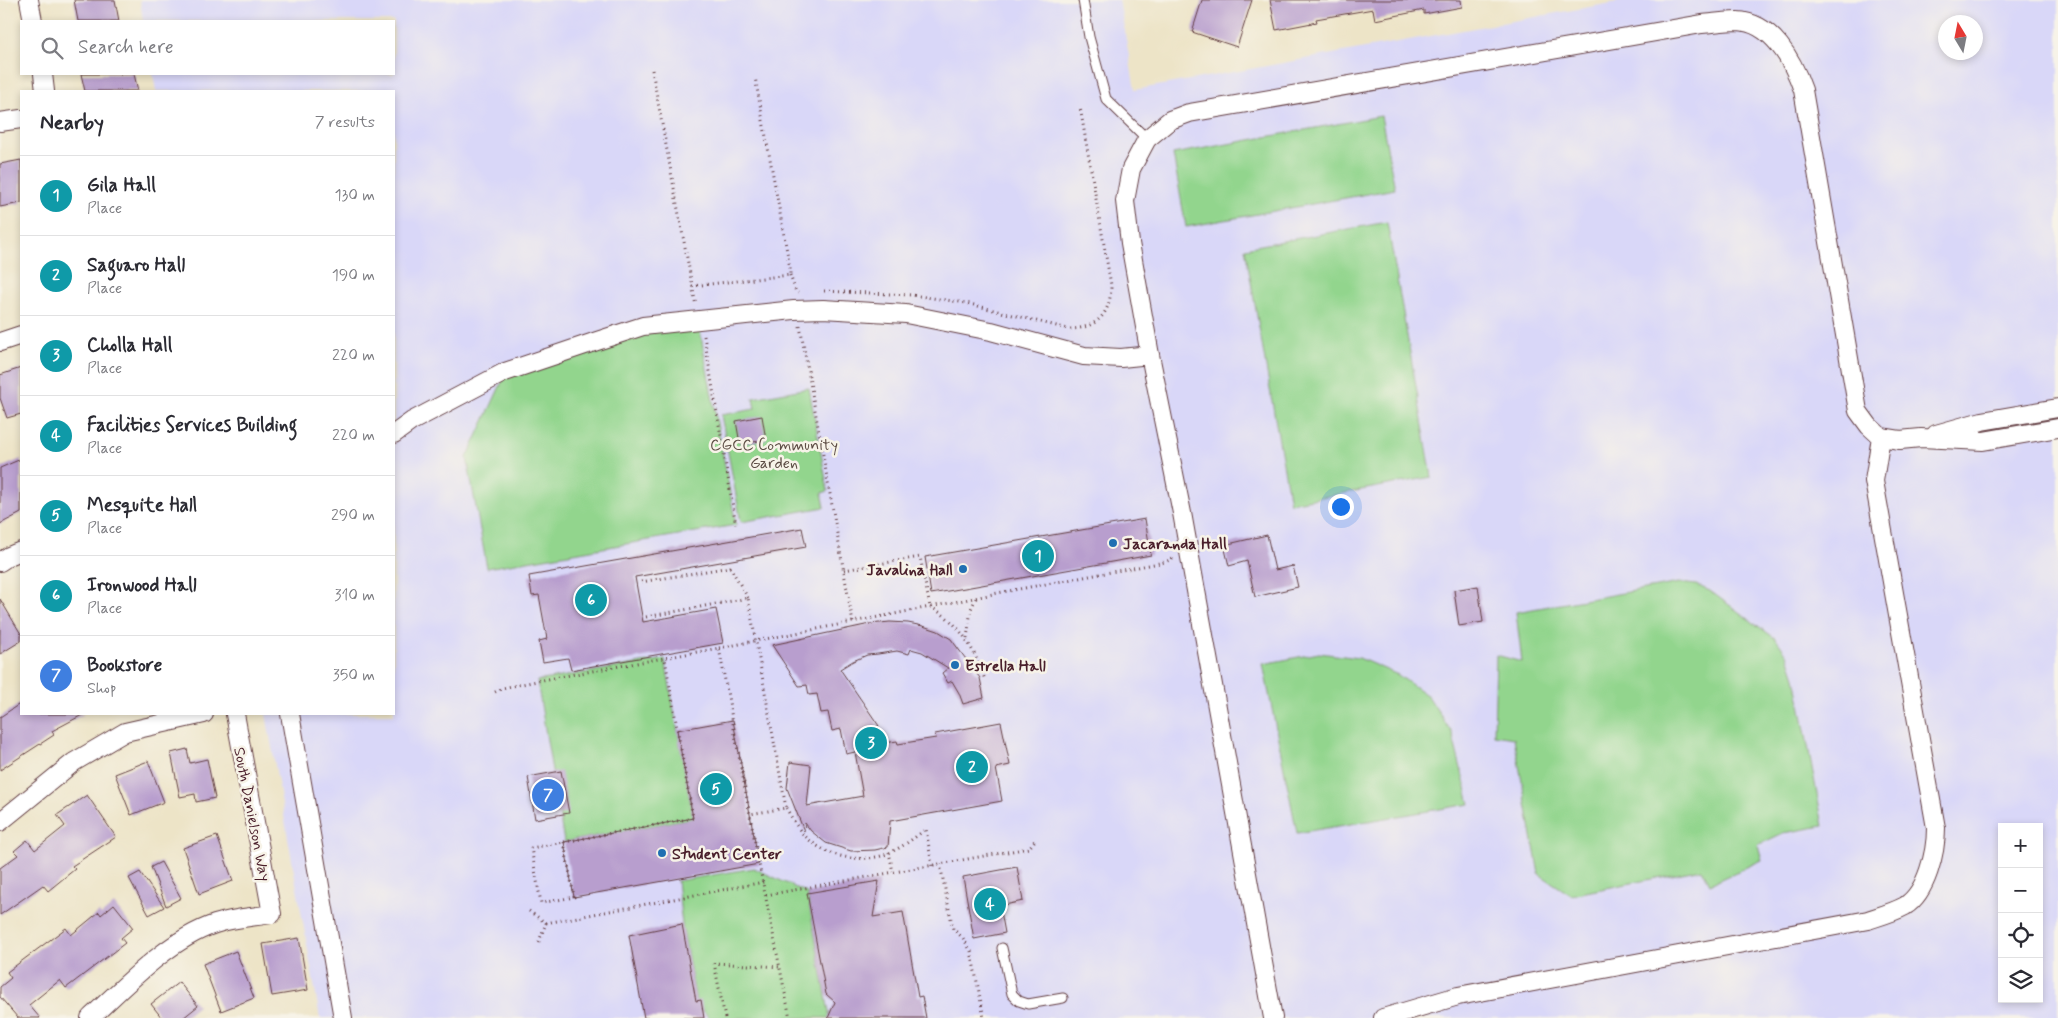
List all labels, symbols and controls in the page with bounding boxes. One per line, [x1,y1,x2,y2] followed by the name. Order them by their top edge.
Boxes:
[1938,15,1983,60] north arrow
[20,20,395,75] search box
[38,34,66,62] icon: search
[78,35,174,60] text: Search here
[40,109,104,137] text: Nearby
[315,112,375,133] text: 7 results
[87,173,156,198] text: Gila Hall
[52,185,60,206] text: 1
[334,185,375,206] text: 130 m
[87,198,122,219] text: Place
[87,253,185,278] text: Saguaro Hall
[52,265,60,286] text: 2
[332,265,375,286] text: 190 m
[87,278,122,299] text: Place
[87,333,172,358] text: Cholla Hall
[52,345,60,366] text: 3
[332,345,375,366] text: 220 m
[87,358,122,379] text: Place
[87,413,297,438] text: Facilities Services Building
[51,425,61,446] text: 4
[332,425,375,446] text: 220 m
[710,435,838,474] park label: CGCC Community Garden
[87,438,122,459] text: Place
[87,493,197,518] text: Mesquite Hall
[1328,494,1354,520] your location
[51,505,61,526] text: 5
[331,505,375,526] text: 290 m
[87,518,122,539] text: Place
[1123,534,1227,555] place label: Jacaranda Hall
[1022,537,1054,575] pin: 1
[1107,537,1119,549] marker: Jacaranda Hall
[866,560,953,581] place label: Javalina Hall
[957,563,969,575] marker: Javalina Hall
[87,573,197,598] text: Ironwood Hall
[575,581,607,619] pin: 6
[52,585,60,606] text: 6
[334,585,375,606] text: 310 m
[87,598,122,619] text: Place
[87,653,162,678] text: Bookstore
[965,656,1046,677] place label: Estrella Hall
[949,659,961,671] marker: Estrella Hall
[51,665,61,686] text: 7
[333,665,375,686] text: 350 m
[87,678,116,699] text: Shop
[855,724,887,762] pin: 3
[228,745,275,883] street label: South Danielson Way
[956,748,988,786] pin: 2
[700,770,732,808] pin: 5
[532,776,564,814] pin: 7
[1998,823,2043,1003] map controls
[1998,823,2043,868] button: +
[672,844,782,865] place label: Student Center
[656,847,668,859] marker: Student Center
[1998,868,2043,913] button: −
[974,885,1006,923] pin: 4
[1998,913,2043,958] button: locate
[1998,958,2043,1003] button: layers

